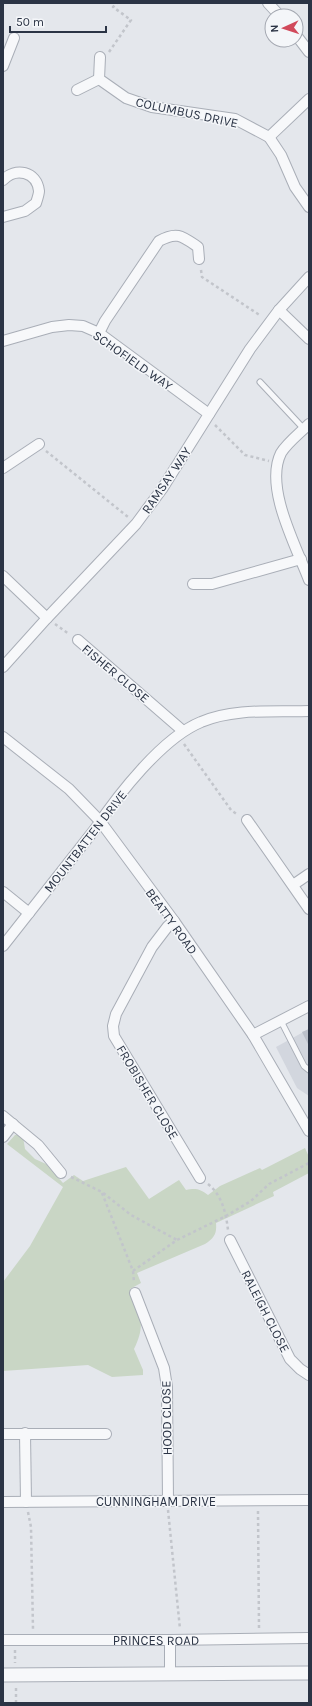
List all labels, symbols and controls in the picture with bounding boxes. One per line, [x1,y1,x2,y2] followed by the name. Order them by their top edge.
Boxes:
[10,8,106,34] scale bar
[264,8,304,48] north arrow
[16,15,44,29] text: 50 m
[268,24,281,33] text: N
[134,94,239,131] street label: COLUMBUS DRIVE
[90,327,175,393] street label: SCHOFIELD WAY
[139,444,194,516] street label: RAMSAY WAY
[79,641,152,706] street label: FISHER CLOSE
[41,787,130,895] street label: MOUNTBATTEN DRIVE
[143,885,201,957] street label: BEATTY ROAD
[113,1042,182,1142] street label: FROBISHER CLOSE
[238,1268,293,1355] street label: RALEIGH CLOSE
[158,1380,175,1455] street label: HOOD CLOSE
[96,1494,216,1509] street label: CUNNINGHAM DRIVE
[113,1633,199,1648] street label: PRINCES ROAD

